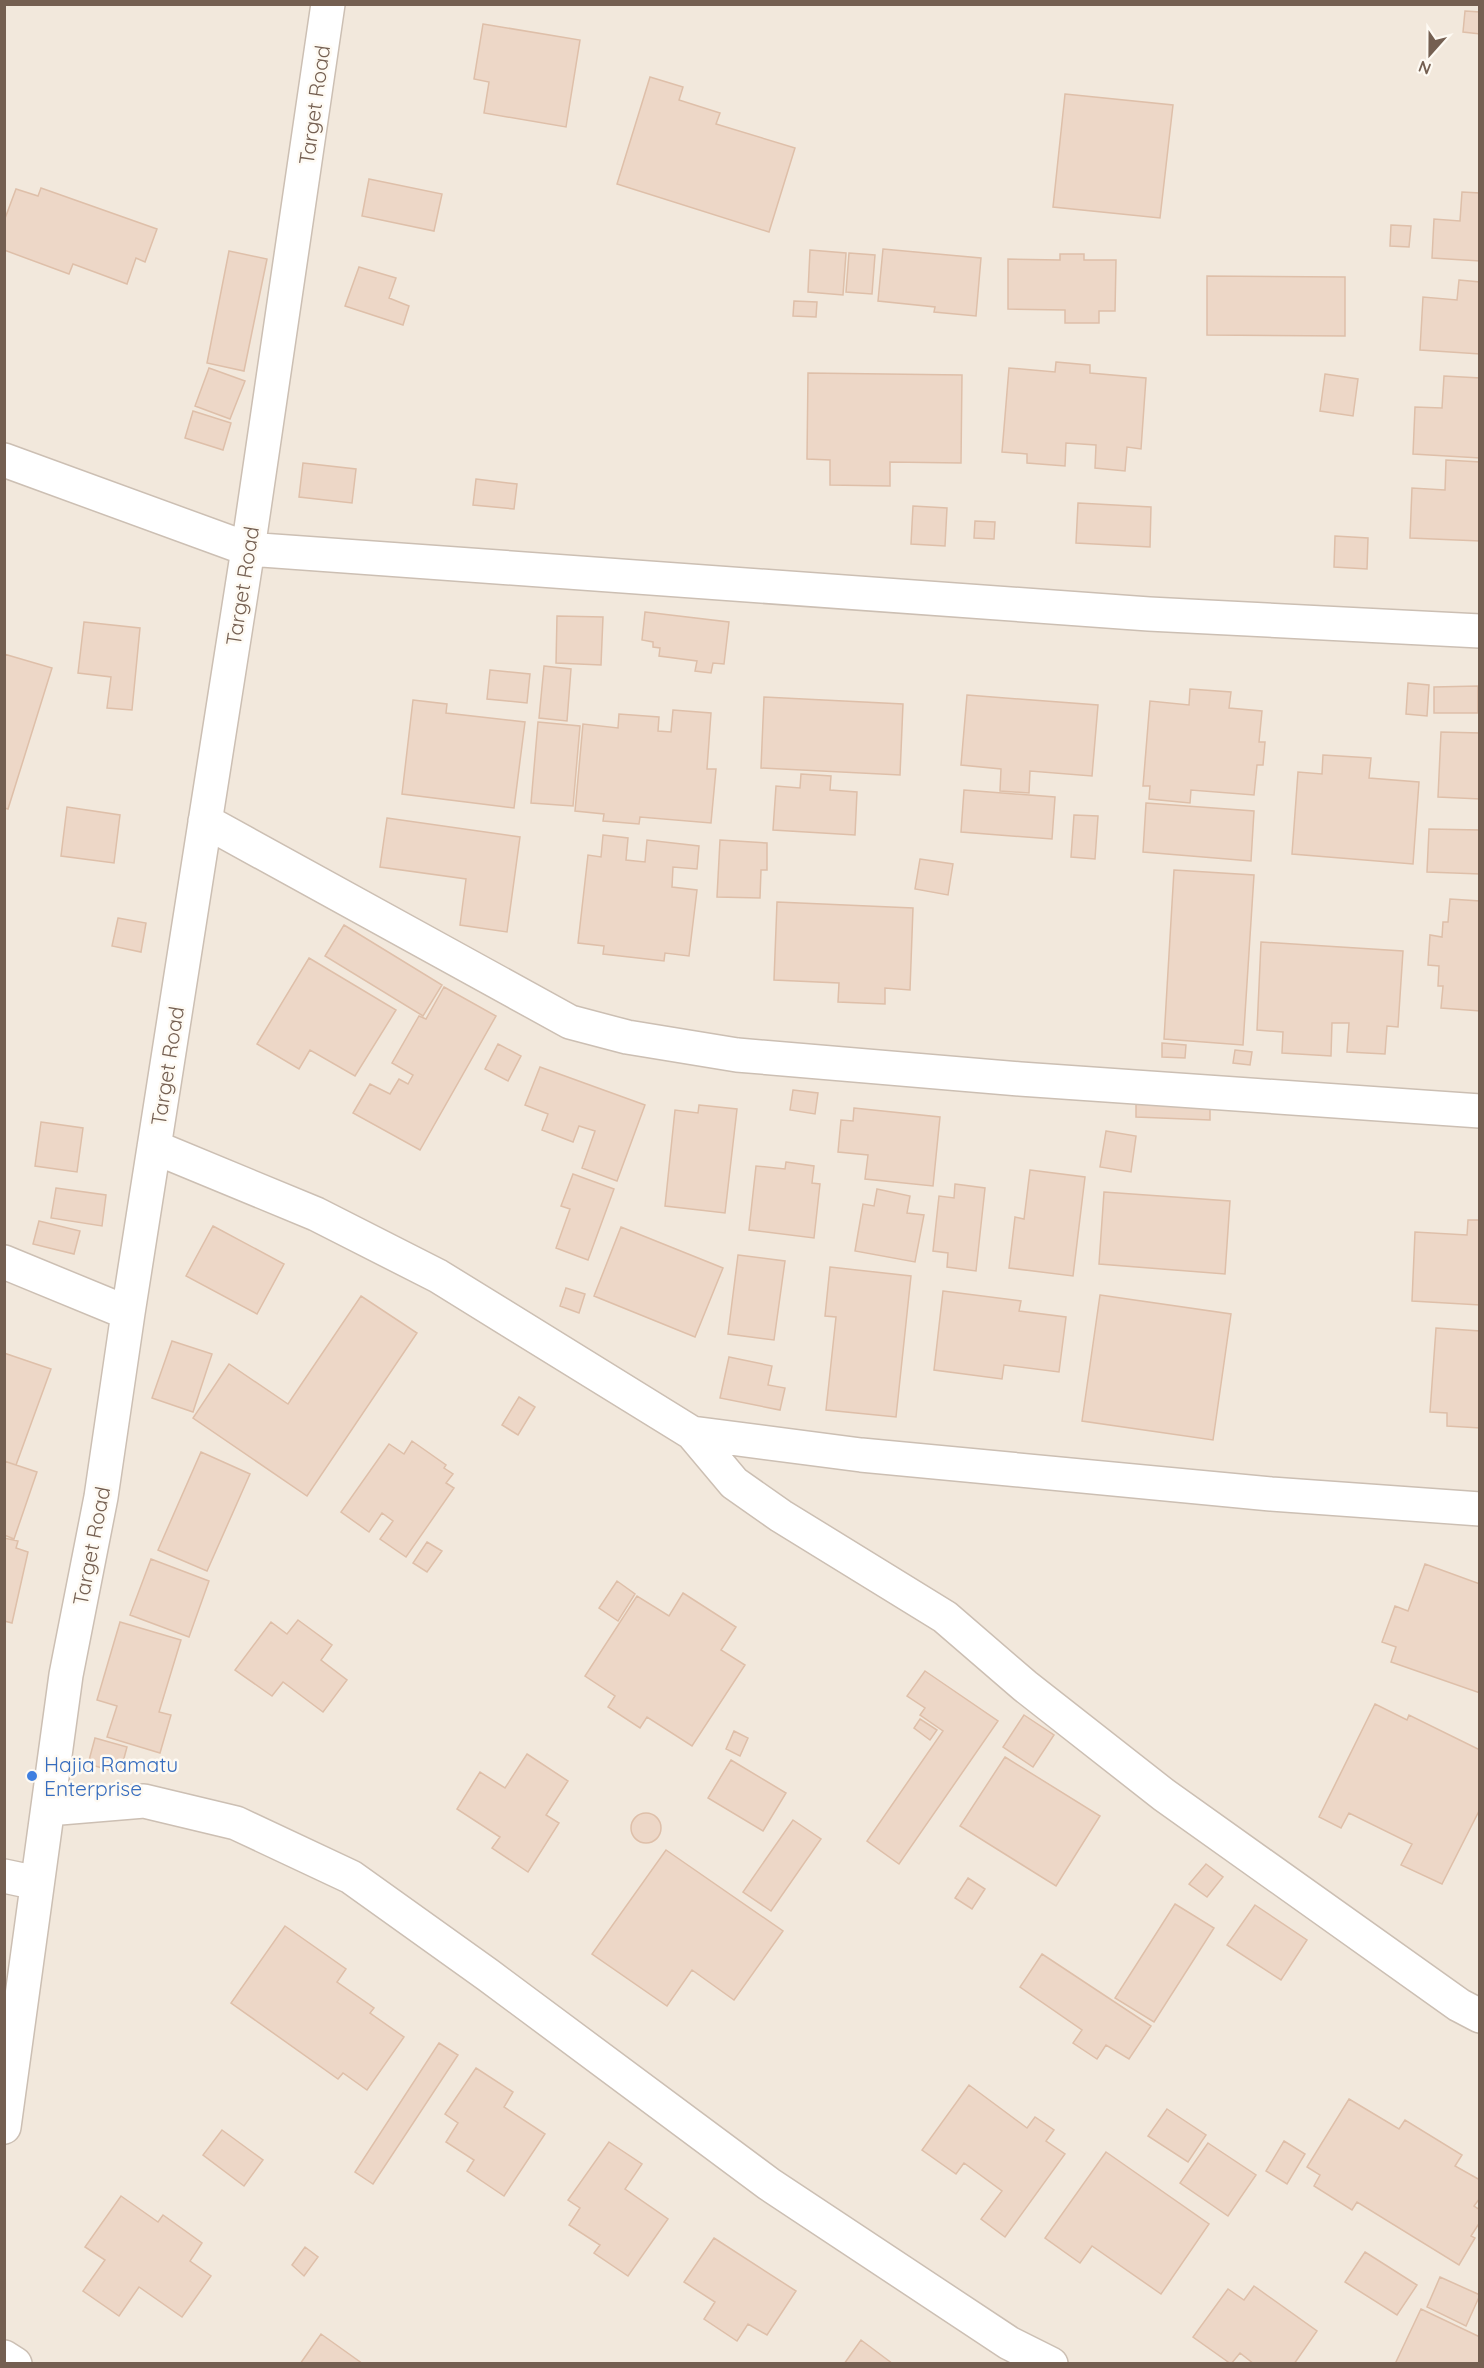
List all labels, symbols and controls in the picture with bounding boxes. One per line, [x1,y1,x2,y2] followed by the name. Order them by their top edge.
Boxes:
[1400,24,1460,84] north arrow
[293,43,335,167] street label: Target Road
[1416,57,1434,79] text: N
[220,524,264,648] street label: Target Road
[145,1004,189,1128] street label: Target Road
[67,1484,115,1608] street label: Target Road
[44,1751,178,1801] place label: Hajia Ramatu Enterprise
[25,1769,39,1783] marker: Hajia Ramatu Enterprise

